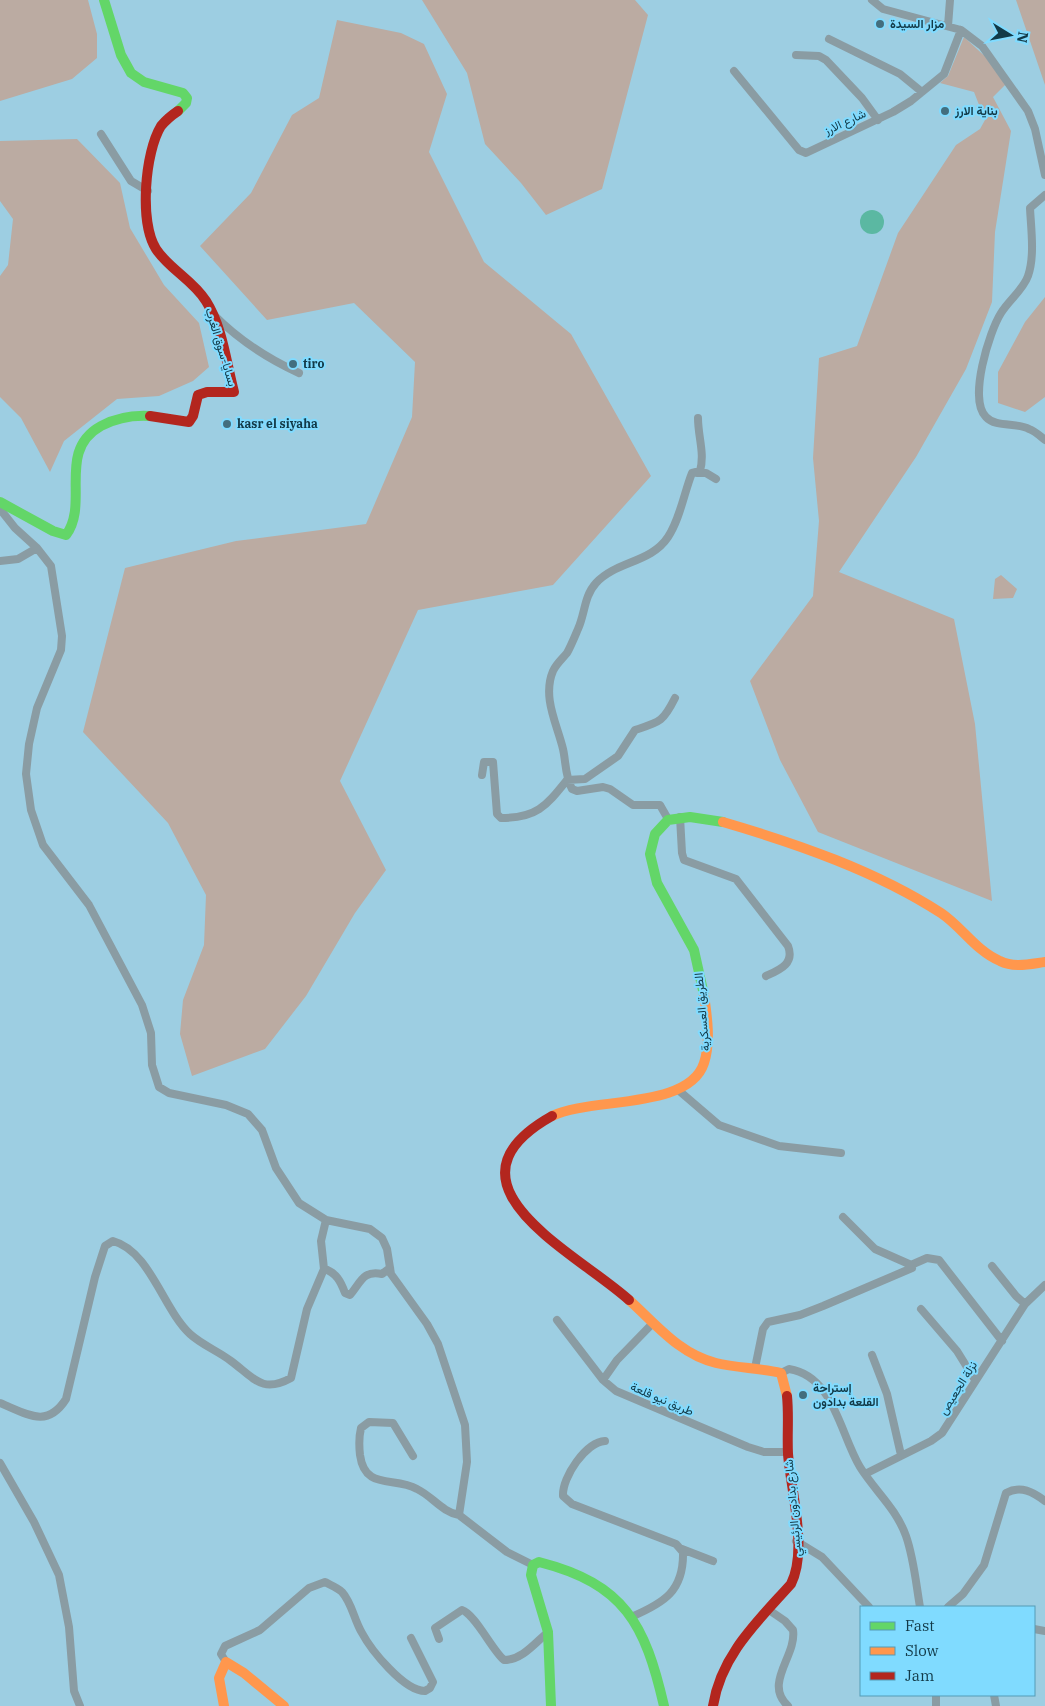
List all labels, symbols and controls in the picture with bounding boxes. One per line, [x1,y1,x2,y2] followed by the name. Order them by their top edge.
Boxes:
[985,10,1035,60] north arrow
[890,16,945,32] place label: مزار السيدة
[874,18,886,30] marker: مزار السيدة
[1013,30,1033,44] text: N
[954,103,998,119] place label: بناية الارز
[821,105,869,140] street label: شارع الارز
[939,105,951,117] marker: بناية الارز
[201,306,241,388] street label: بسايا-سوق الغرب
[303,356,325,371] place label: tiro
[287,358,299,370] marker: tiro
[237,416,318,431] place label: kasr el siyaha
[221,418,233,430] marker: kasr el siyaha
[691,972,713,1052] street label: الطريق العسكرية
[935,1358,981,1418] street label: نزلة الجعيص
[628,1379,696,1420] street label: طريق نيو قلعة
[813,1380,879,1410] place label: إستراحة القلعة بدادون
[797,1389,809,1401] marker: إستراحة القلعة بدادون
[781,1459,807,1557] street label: شارع بدادون الرئيسي
[860,1606,1035,1696] legend
[905,1616,935,1635] text: Fast
[905,1641,939,1660] text: Slow
[905,1666,934,1685] text: Jam

